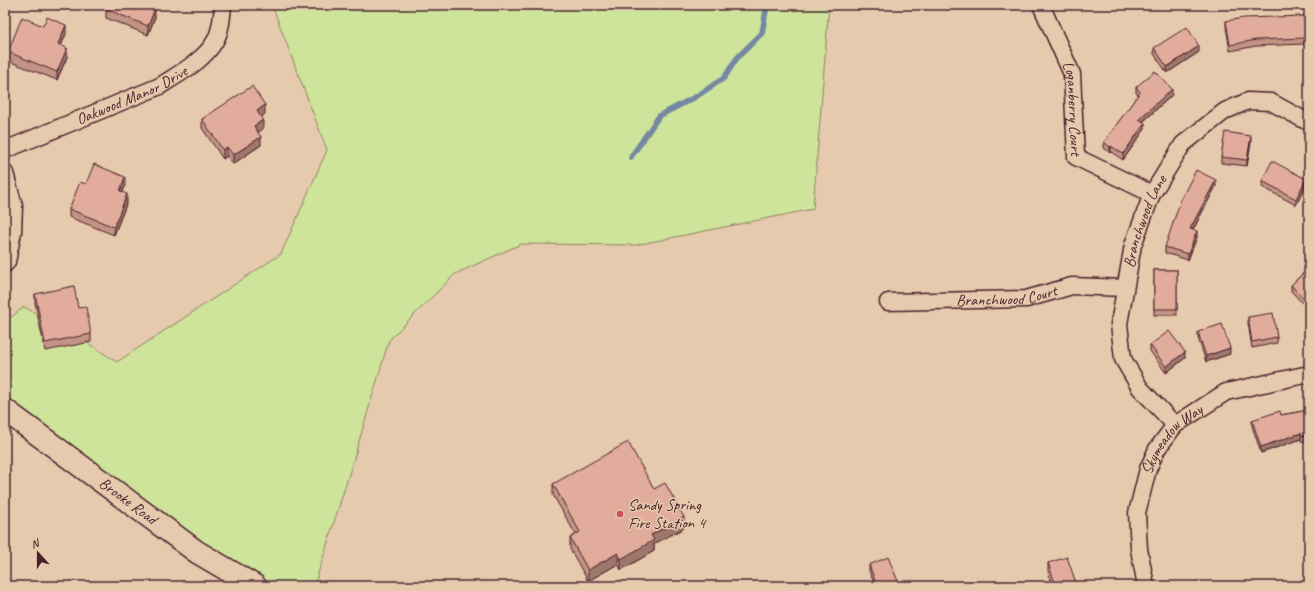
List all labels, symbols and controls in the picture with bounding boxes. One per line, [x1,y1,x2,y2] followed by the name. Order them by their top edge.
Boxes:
[1057,58,1086,158] street label: Loganberry Court
[73,60,193,129] street label: Oakwood Manor Drive
[1119,170,1172,269] street label: Branchwood Lane
[956,280,1061,311] street label: Branchwood Court
[1137,399,1208,476] street label: Skymeadow Way
[95,473,163,531] street label: Brooke Road
[628,495,707,533] place label: Sandy Spring Fire Station 4
[615,509,625,519] marker: Sandy Spring Fire Station 4
[18,533,58,573] north arrow
[29,535,42,551] text: N

